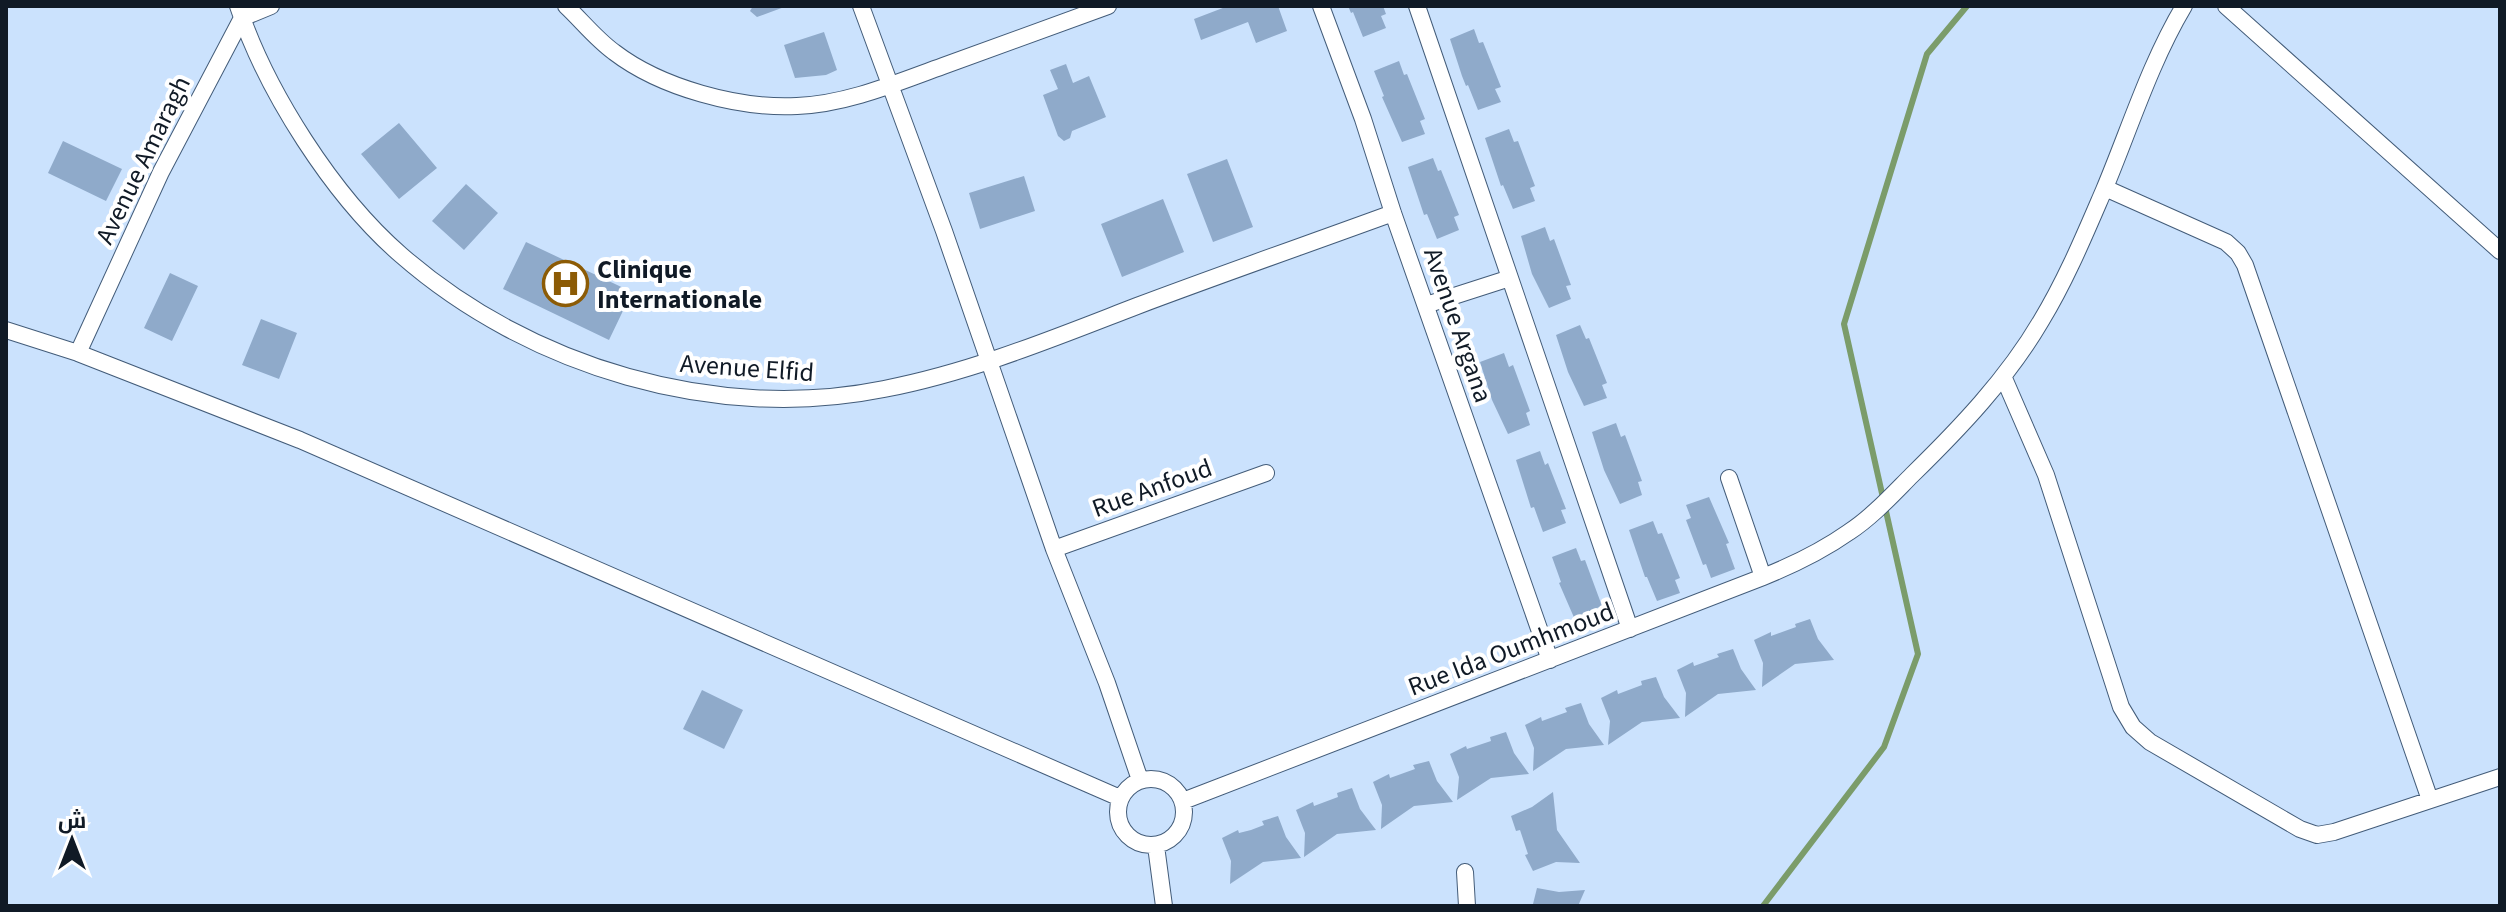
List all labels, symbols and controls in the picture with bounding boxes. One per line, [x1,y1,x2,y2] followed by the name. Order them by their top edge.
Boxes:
[86,70,200,250] street label: Avenue Amaragh
[1414,243,1502,407] street label: Avenue Argana
[597,251,762,318] place label: Clinique Internationale
[542,260,590,308] hospital icon: Clinique Internationale
[679,345,815,391] street label: Avenue Elfid
[1087,449,1217,527] street label: Rue Anfoud
[1403,593,1619,705] street label: Rue Ida Oumhmoud
[32,800,112,880] north arrow
[58,805,86,837] text: ش

